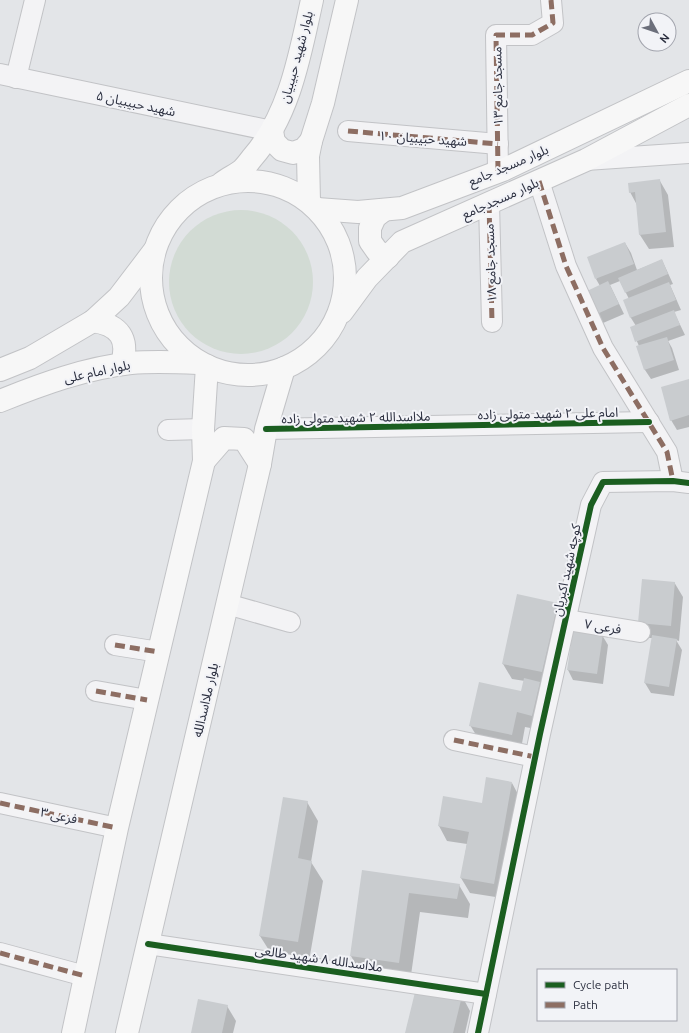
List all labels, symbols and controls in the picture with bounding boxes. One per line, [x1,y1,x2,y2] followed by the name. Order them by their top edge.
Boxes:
[277,9,317,105] street label: بلوار شهید حبیبیان
[637,12,677,52] north arrow
[657,31,672,45] text: N
[489,46,509,126] street label: مسجد جامع ۱۳
[95,88,177,120] street label: شهید حبیبیان ۵
[378,128,468,150] street label: شهید حبیبیان ۱۰
[466,142,552,192] street label: بلوار مسجد جامع
[459,175,542,225] street label: بلوار مسجدجامع
[482,223,502,303] street label: مسجد جامع ۱۸
[63,357,132,388] street label: بلوار امام علی
[478,405,618,424] street label: امام علی ۲ شهید متولی زاده
[281,409,431,427] street label: ملااسدالله ۲ شهید متولی زاده
[549,522,586,618] street label: کوچه شهید اکبریان
[583,616,623,638] street label: فرعی ۷
[190,661,221,739] street label: بلوار ملااسدالله
[39,804,79,828] street label: فرعی ۳
[254,942,384,976] street label: ملااسدالله ۸ شهید طالعی
[537,969,677,1021] legend
[573,978,629,991] text: Cycle path
[573,998,598,1011] text: Path

